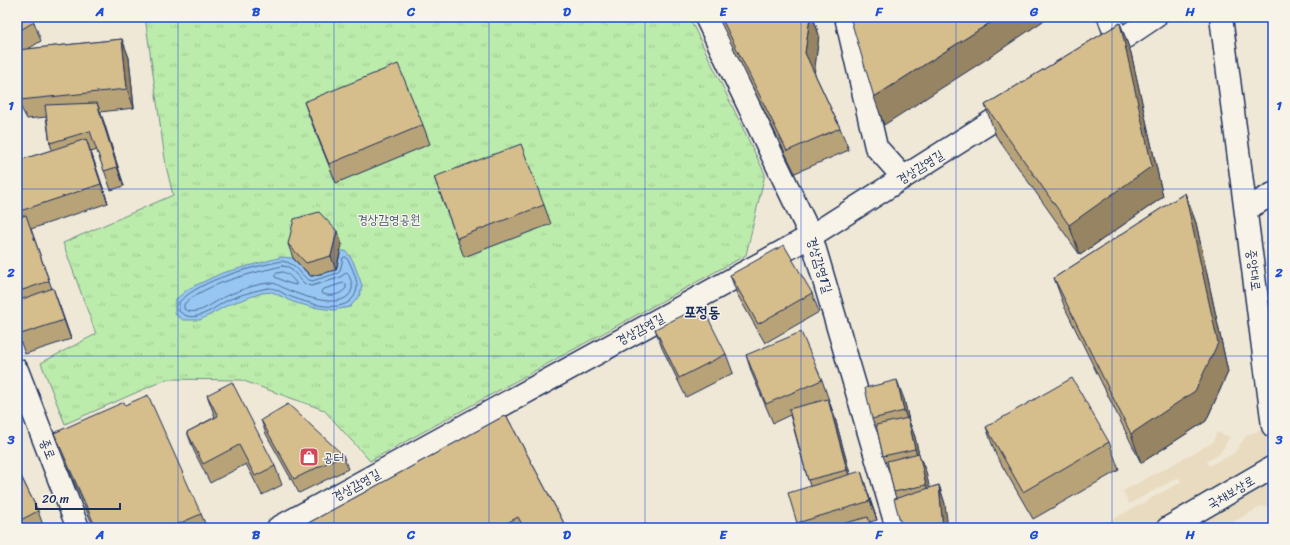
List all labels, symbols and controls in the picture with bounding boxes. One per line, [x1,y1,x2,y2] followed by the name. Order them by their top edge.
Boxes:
[95,0,104,23] text: A
[252,0,261,23] text: B
[406,0,416,23] text: C
[563,0,571,23] text: D
[719,0,728,23] text: E
[874,0,883,23] text: F
[1029,0,1039,23] text: G
[1184,0,1195,23] text: H
[8,94,14,117] text: 1
[1276,94,1282,117] text: 1
[892,143,948,191] street label: 경상감영길
[358,208,420,231] park label: 경상감영공원
[801,234,839,296] street label: 경상감영1길
[1240,248,1268,292] street label: 중앙대로
[6,261,15,284] text: 2
[1274,261,1283,284] text: 2
[684,299,720,325] district label: 포정동
[612,306,668,352] street label: 경상감영길
[6,428,15,451] text: 3
[1274,428,1283,451] text: 3
[34,435,62,463] street label: 종로
[298,446,320,468] shop icon: 공터
[323,446,344,469] place label: 공터
[328,462,384,508] street label: 경상감영길
[1203,469,1259,515] street label: 국채보상로
[36,485,120,511] scale bar
[42,488,69,510] text: 20 m
[95,523,104,545] text: A
[252,523,261,545] text: B
[406,523,416,545] text: C
[563,523,571,545] text: D
[719,523,728,545] text: E
[874,523,883,545] text: F
[1029,523,1039,545] text: G
[1184,523,1195,545] text: H

